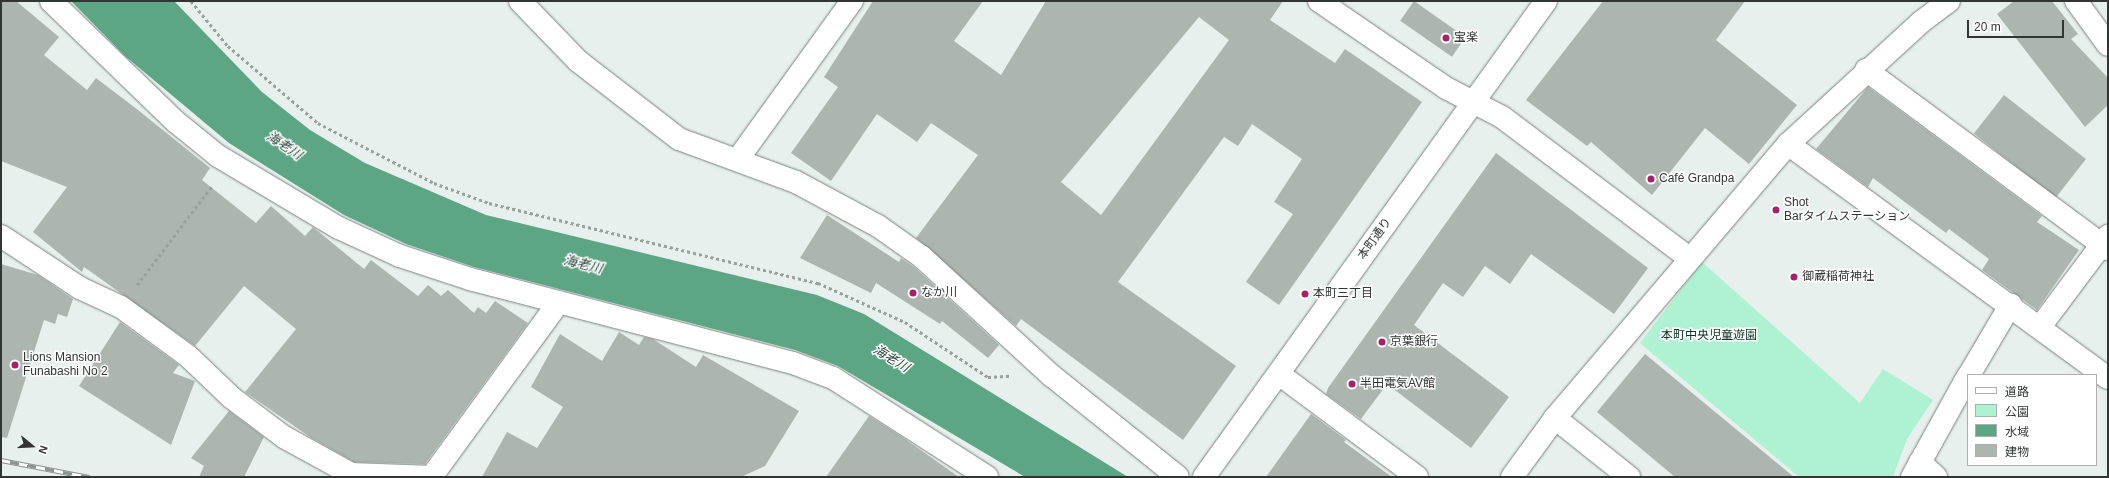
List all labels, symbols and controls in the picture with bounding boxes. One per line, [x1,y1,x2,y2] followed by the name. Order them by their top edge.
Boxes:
[1969,12,2066,38] scale bar
[1974,20,2001,34] text: 20 m
[1454,31,1478,45] place label: 宝楽
[1441,33,1451,43] marker: 宝楽
[263,129,305,163] water label: 海老川
[1659,172,1734,186] place label: Café Grandpa
[1646,174,1656,184] marker: Café Grandpa
[1784,196,1911,224] place label: Shot Barタイムステーション
[1771,205,1781,215] marker: Shot Barタイムステーション
[1355,215,1395,263] street label: 本町通り
[562,253,604,277] water label: 海老川
[1802,270,1874,284] place label: 御蔵稲荷神社
[1789,272,1799,282] marker: 御蔵稲荷神社
[921,286,957,300] place label: なか川
[1313,287,1373,301] place label: 本町三丁目
[908,288,918,298] marker: なか川
[1300,289,1310,299] marker: 本町三丁目
[1661,329,1757,343] park label: 本町中央児童遊園
[1390,335,1438,349] place label: 京葉銀行
[1377,337,1387,347] marker: 京葉銀行
[870,342,912,376] water label: 海老川
[23,351,108,379] place label: Lions Mansion Funabashi No 2
[10,360,20,370] marker: Lions Mansion Funabashi No 2
[1967,374,2097,466] legend
[1360,377,1435,391] place label: 半田電気AV館
[1347,379,1357,389] marker: 半田電気AV館
[2005,385,2029,399] text: 道路
[2005,405,2029,419] text: 公園
[2005,425,2029,439] text: 水域
[12,426,52,466] north arrow
[36,444,50,455] text: N
[2005,445,2029,459] text: 建物

